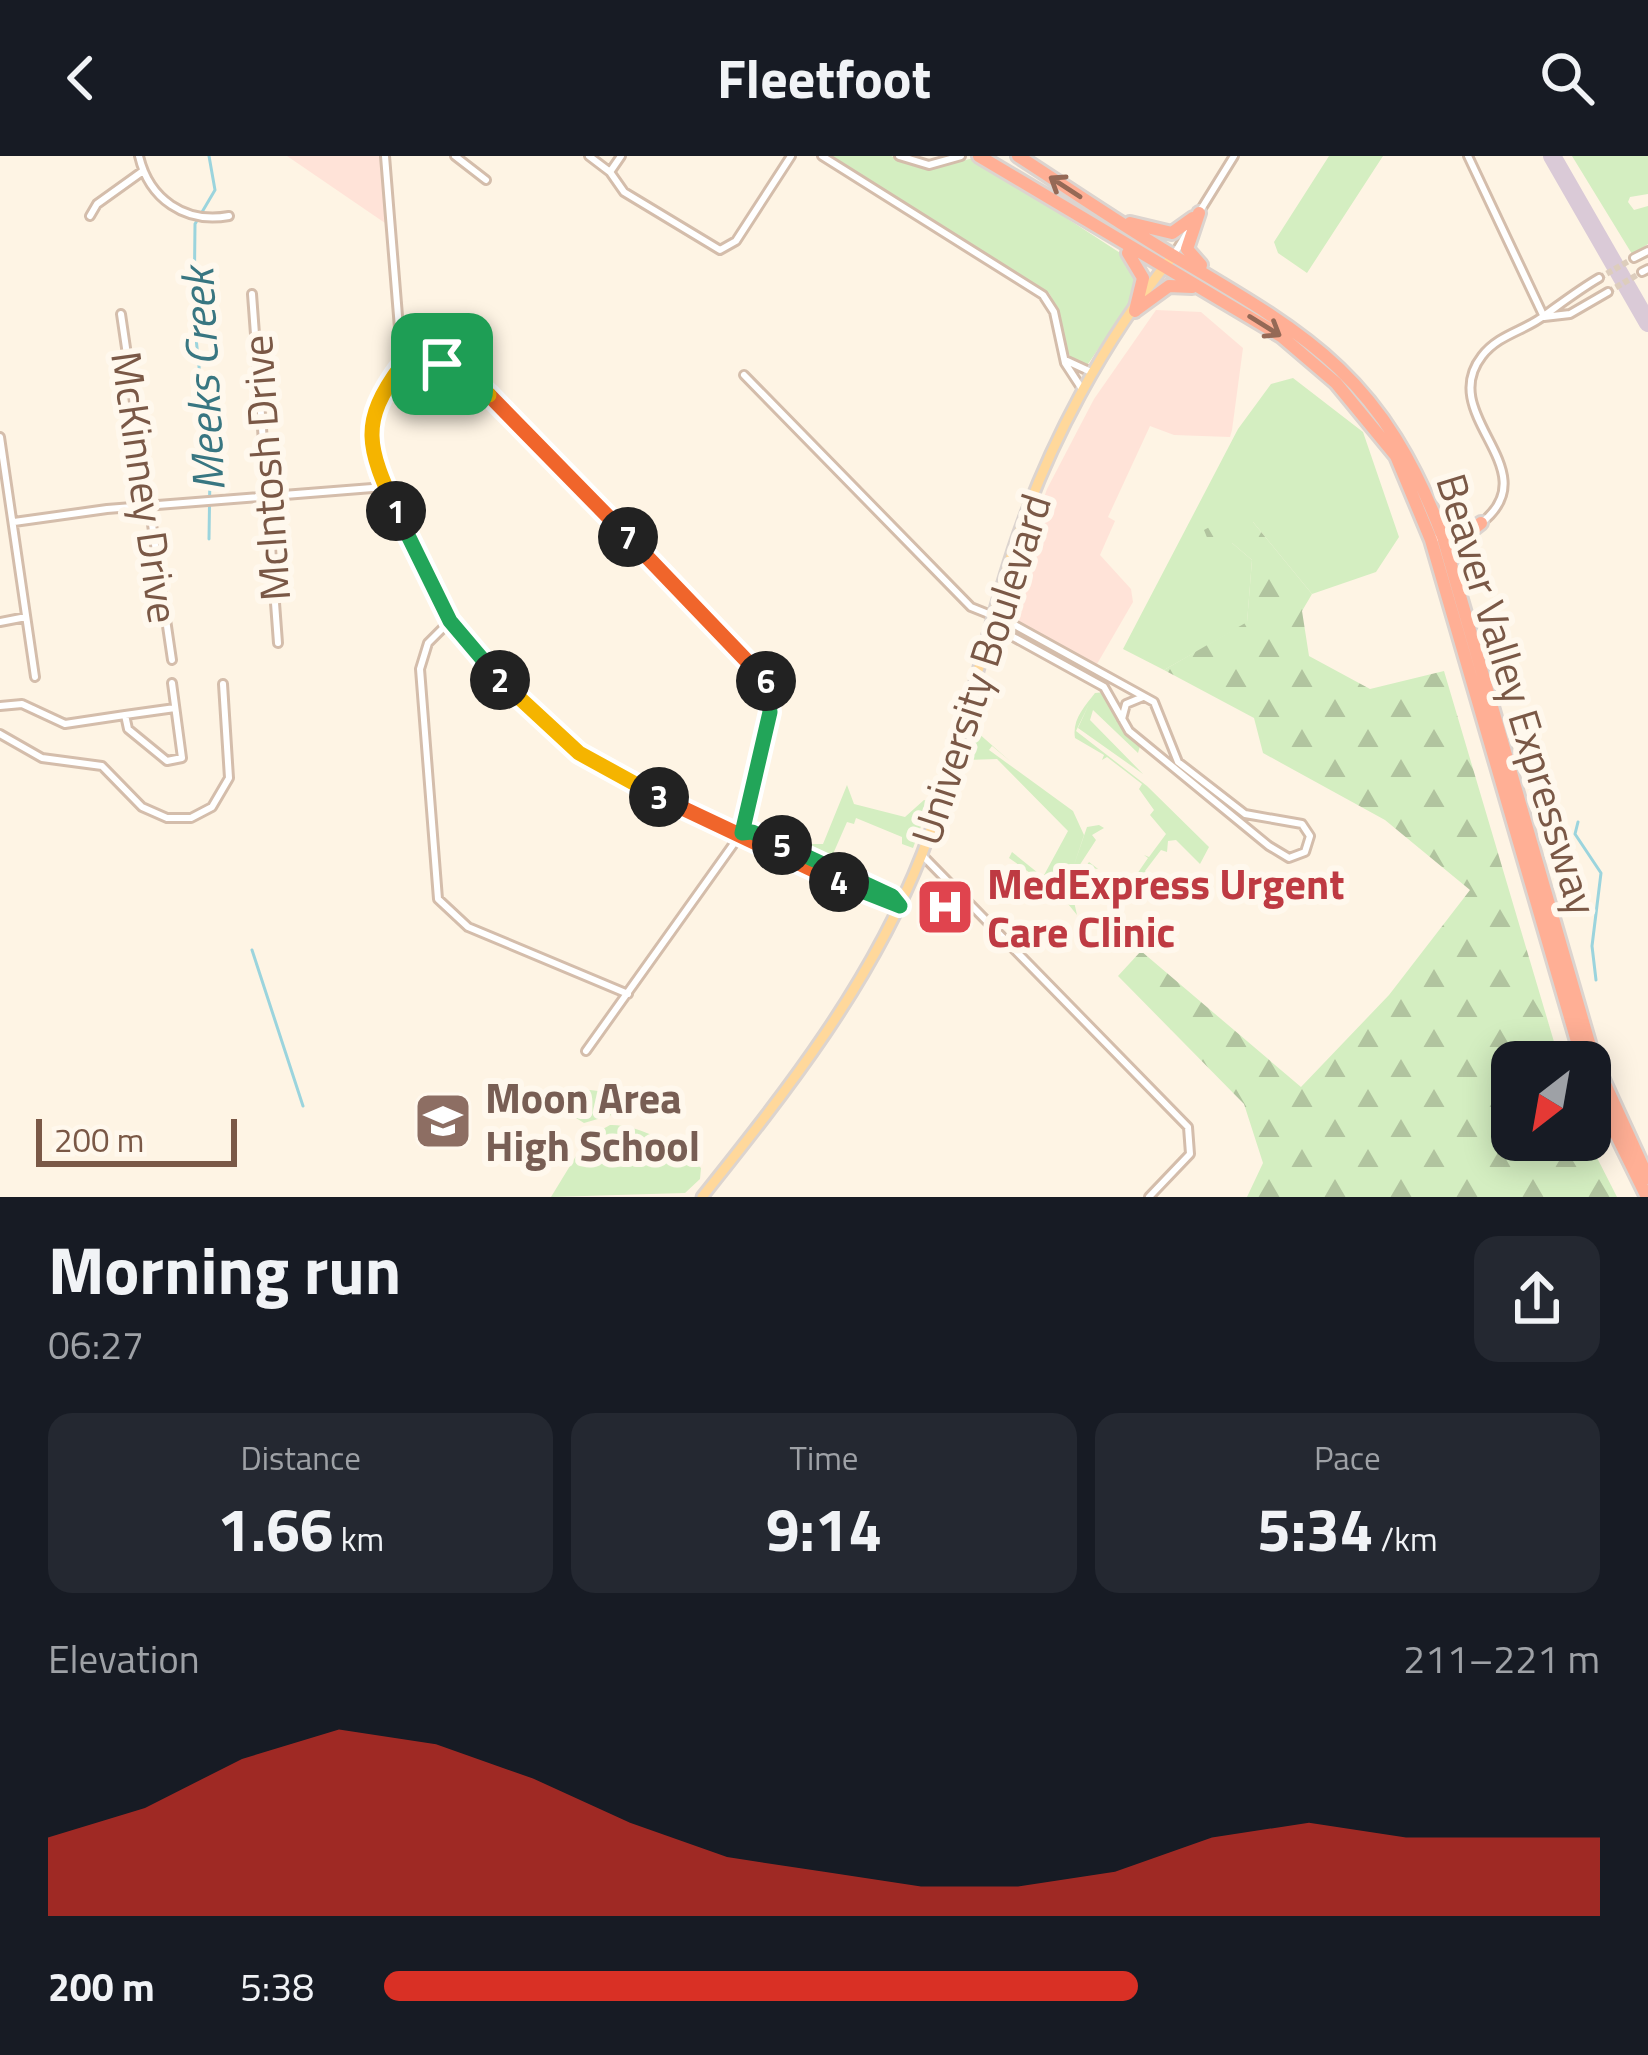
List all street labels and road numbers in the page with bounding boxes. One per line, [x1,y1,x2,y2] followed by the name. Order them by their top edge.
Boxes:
[224,333,306,603] street label: McIntosh Drive
[95,347,197,627] street label: McKinney Drive
[1420,466,1616,922] street label: Beaver Valley Expressway
[893,485,1067,853] street label: University Boulevard

